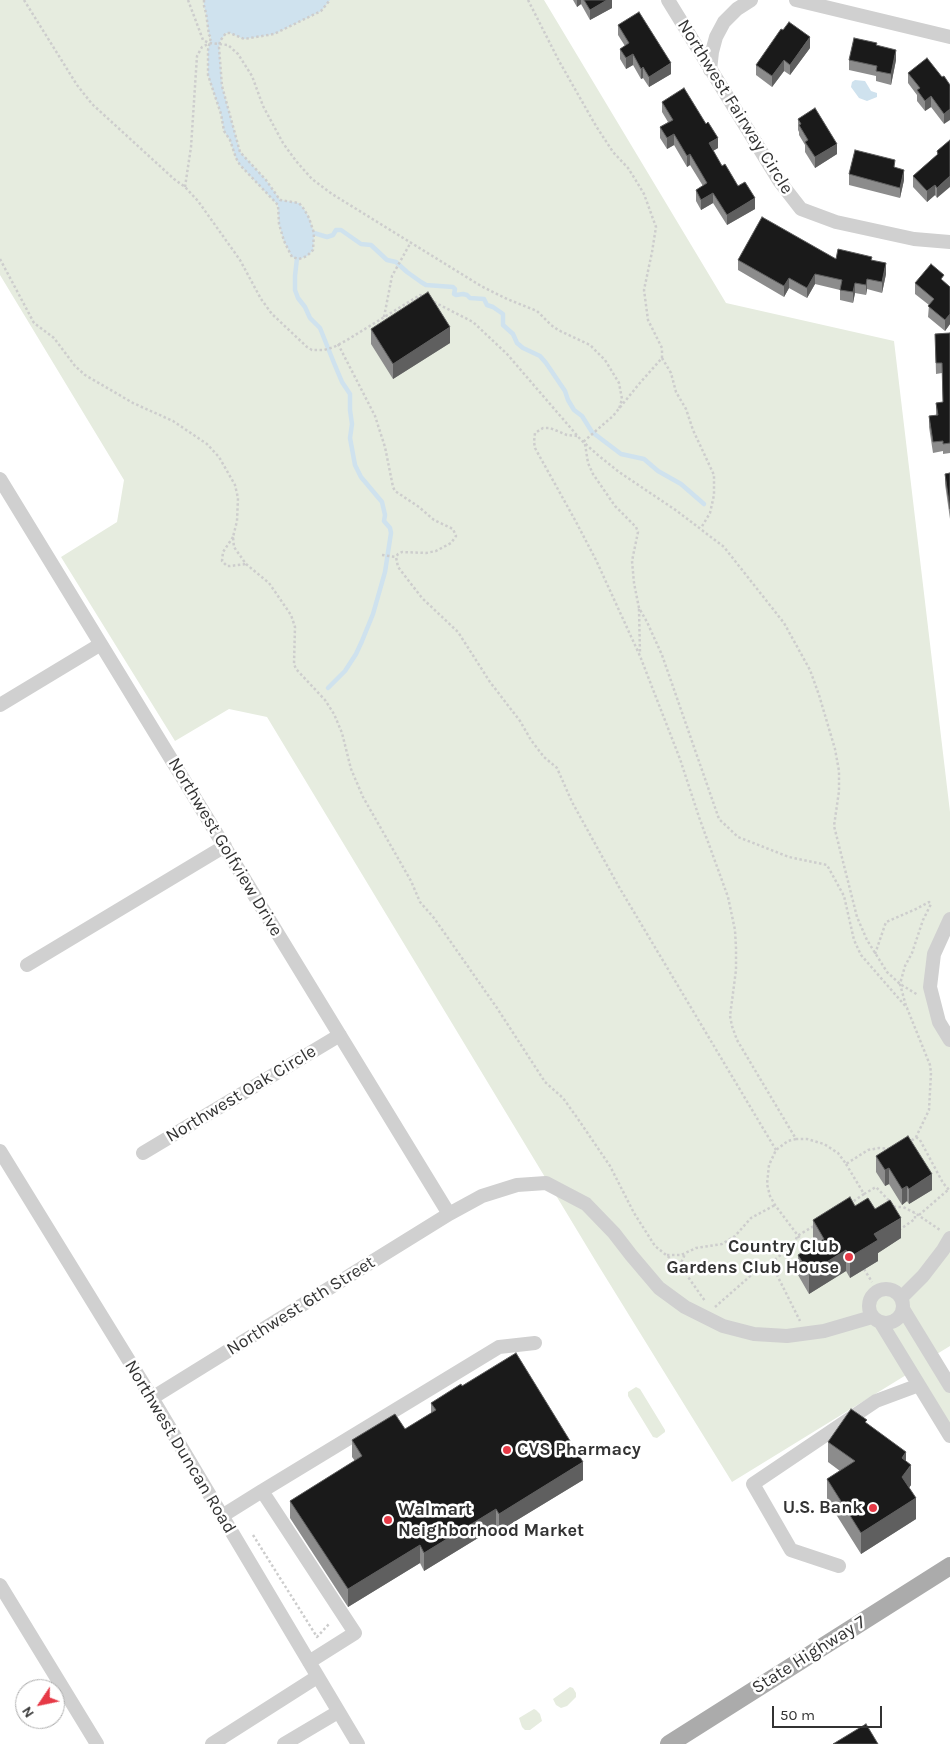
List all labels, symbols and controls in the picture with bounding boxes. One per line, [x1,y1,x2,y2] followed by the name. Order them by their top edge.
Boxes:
[672,16,798,198] street label: Northwest Fairway Circle
[163,754,287,940] street label: Northwest Golfview Drive
[162,1041,320,1147] street label: Northwest Oak Circle
[666,1236,839,1278] place label: Country Club Gardens Club House
[843,1251,855,1263] marker: Country Club Gardens Club House
[223,1252,379,1360] street label: Northwest 6th Street
[120,1356,240,1538] street label: Northwest Duncan Road
[517,1439,641,1461] place label: CVS Pharmacy
[501,1444,513,1456] marker: CVS Pharmacy
[783,1497,863,1519] place label: U.S. Bank
[398,1499,584,1542] place label: Walmart Neighborhood Market
[867,1502,879,1514] marker: U.S. Bank
[382,1514,394,1526] marker: Walmart Neighborhood Market
[748,1611,870,1699] street label: State Highway 7
[15,1679,65,1729] north arrow
[775,1696,885,1728] scale bar
[18,1703,38,1721] text: N
[780,1706,815,1724] text: 50 m

